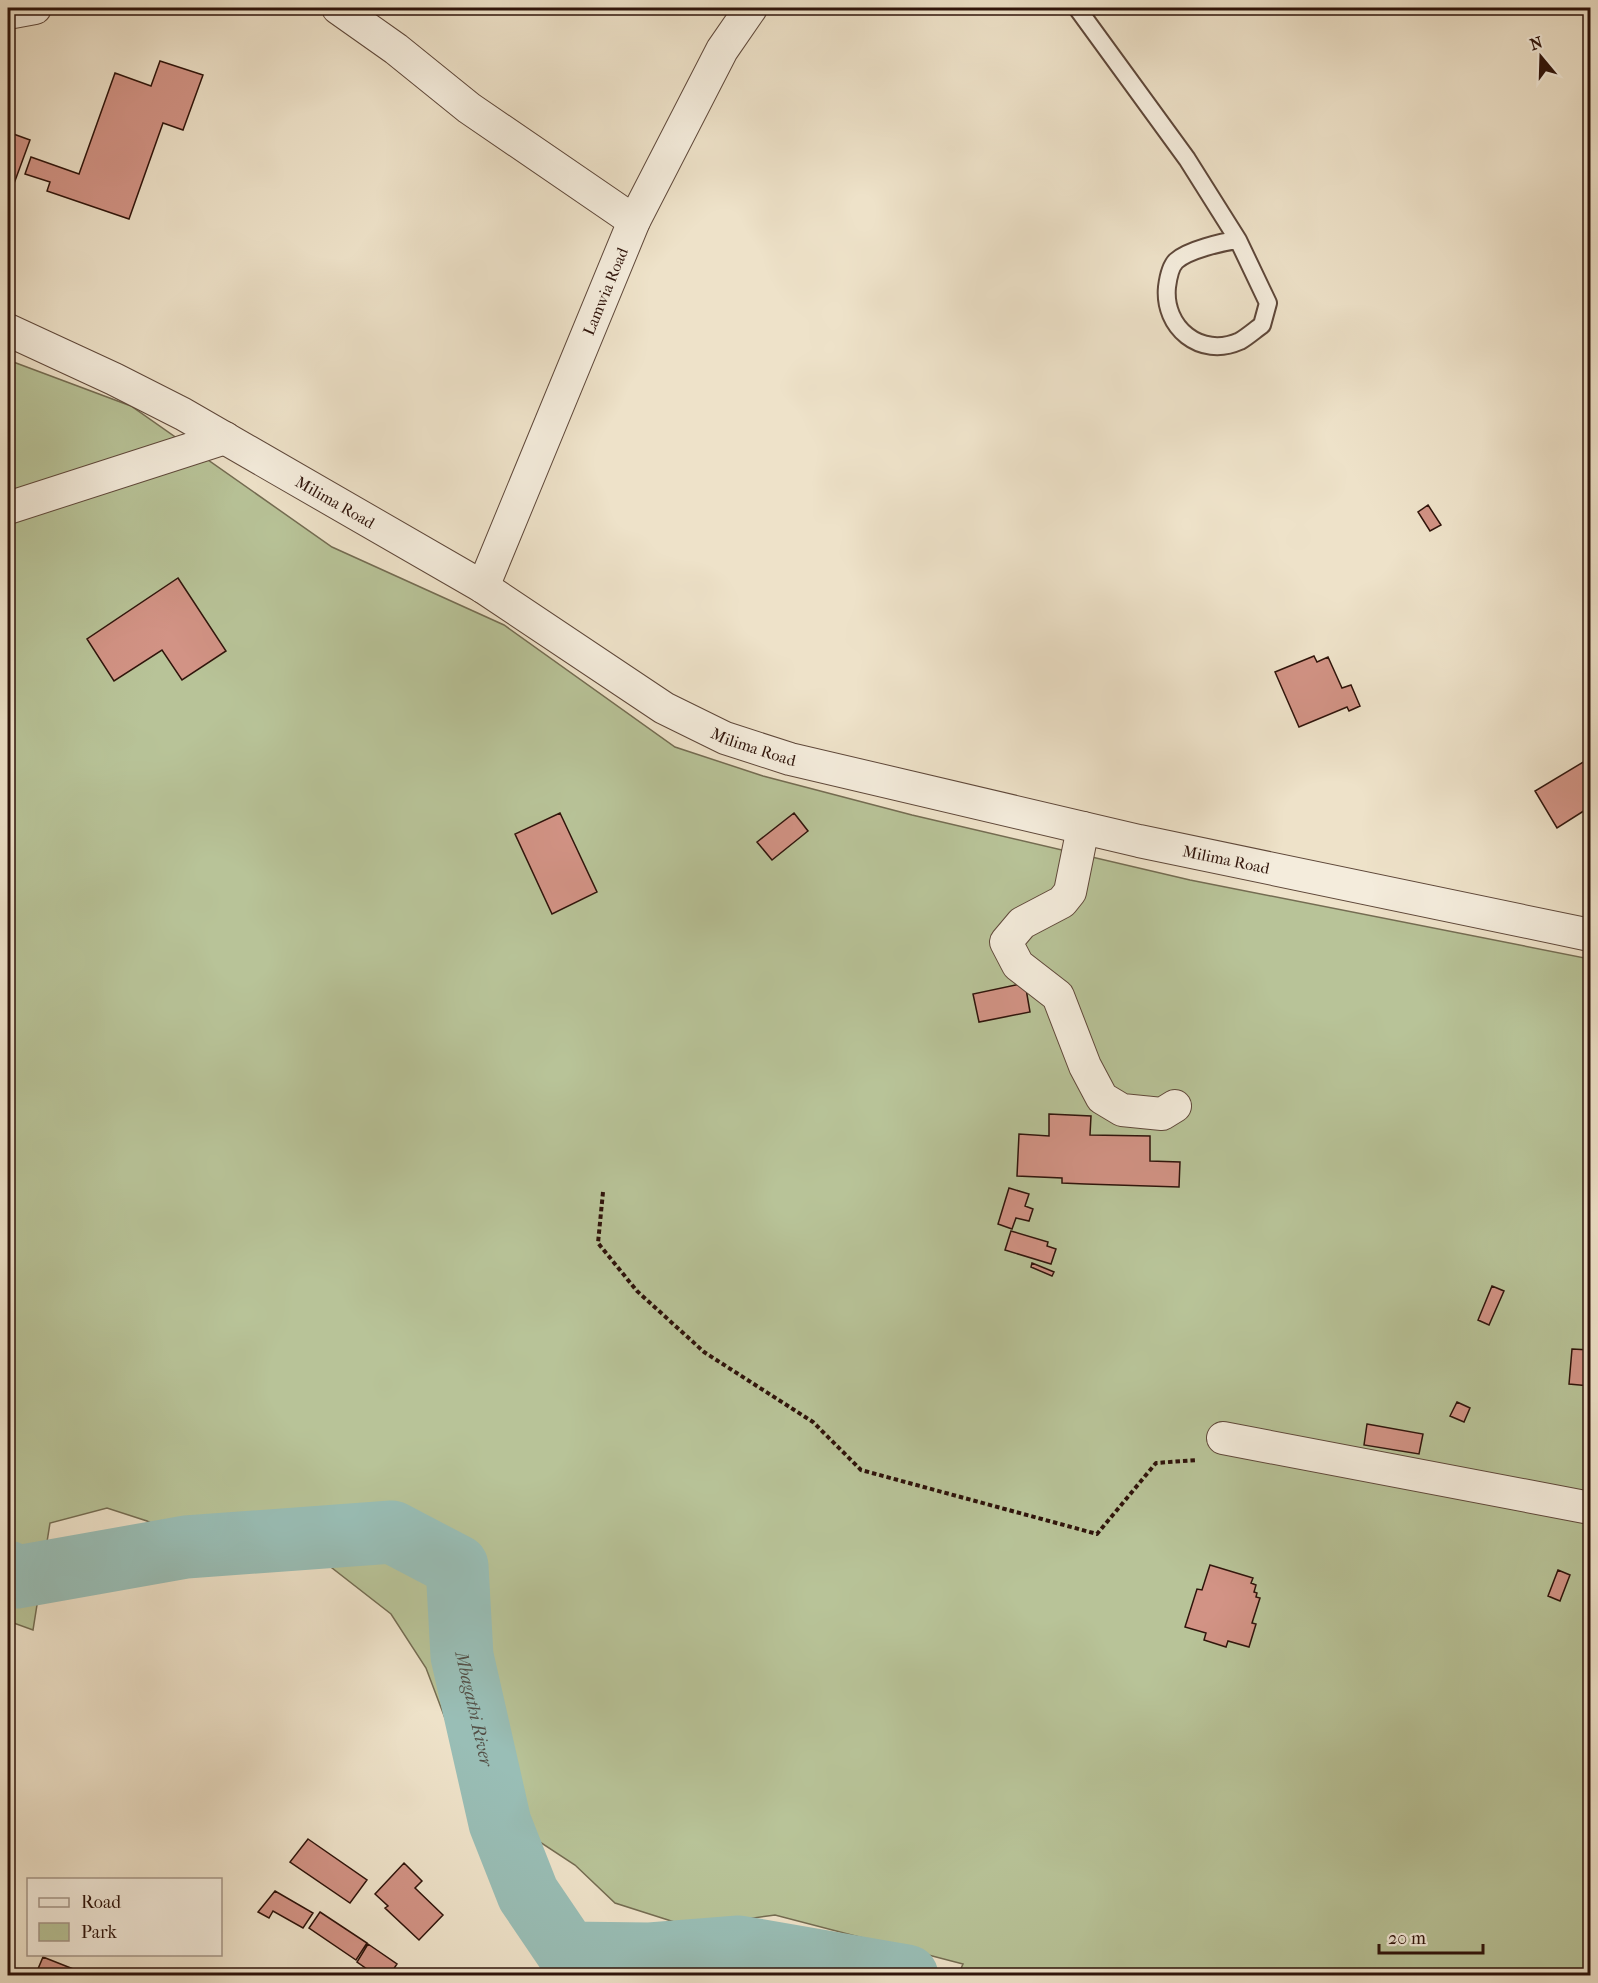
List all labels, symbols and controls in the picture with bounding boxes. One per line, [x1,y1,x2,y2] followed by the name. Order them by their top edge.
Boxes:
[1511,27,1571,87] north arrow
[1527,32,1546,54] text: N
[579,244,632,338] street label: Lamwia Road
[292,472,378,533] street label: Milima Road
[708,724,798,770] street label: Milima Road
[1181,841,1272,878] street label: Milima Road
[450,1647,497,1770] water label: Mbagathi River
[27,1878,222,1956] legend
[81,1892,121,1913] text: Road
[1379,1917,1482,1955] scale bar
[81,1922,118,1943] text: Park
[1388,1928,1426,1949] text: 20 m

